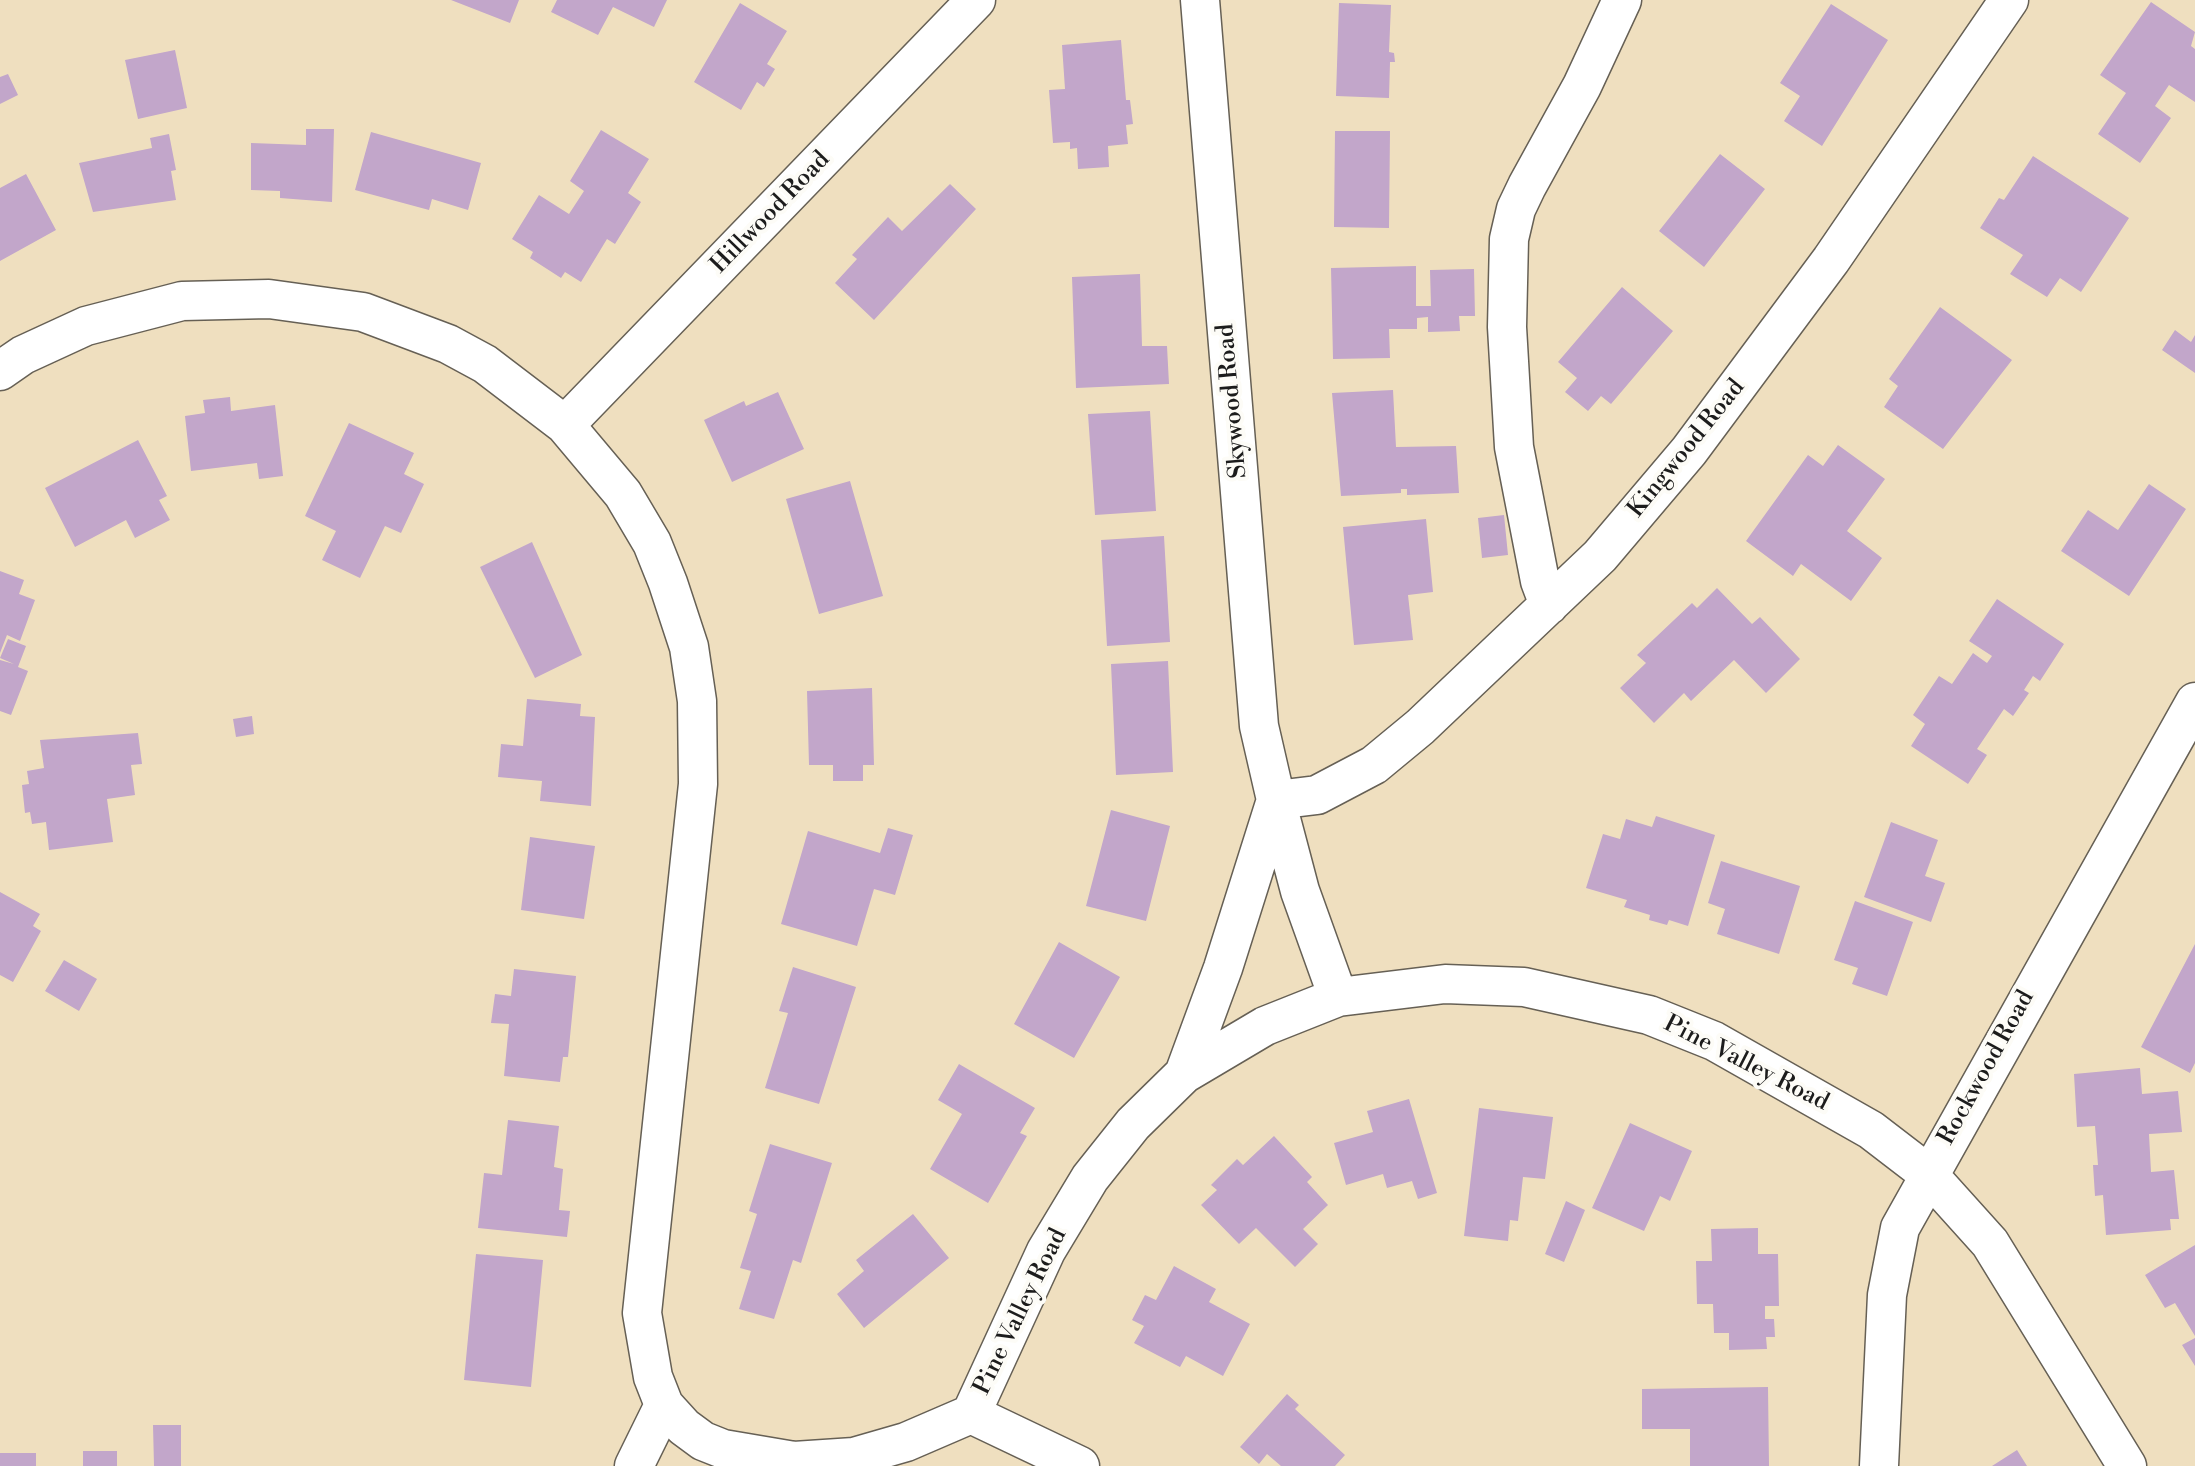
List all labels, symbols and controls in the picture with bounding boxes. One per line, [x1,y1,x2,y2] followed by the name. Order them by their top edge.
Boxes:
[705,146,837,280] street label: Hillwood Road
[1212,322,1254,480] street label: Skywood Road
[1622,374,1752,524] street label: Kingwood Road
[1933,986,2041,1150] street label: Rockwood Road
[1659,1010,1833,1118] street label: Pine Valley Road
[968,1224,1074,1400] street label: Pine Valley Road

